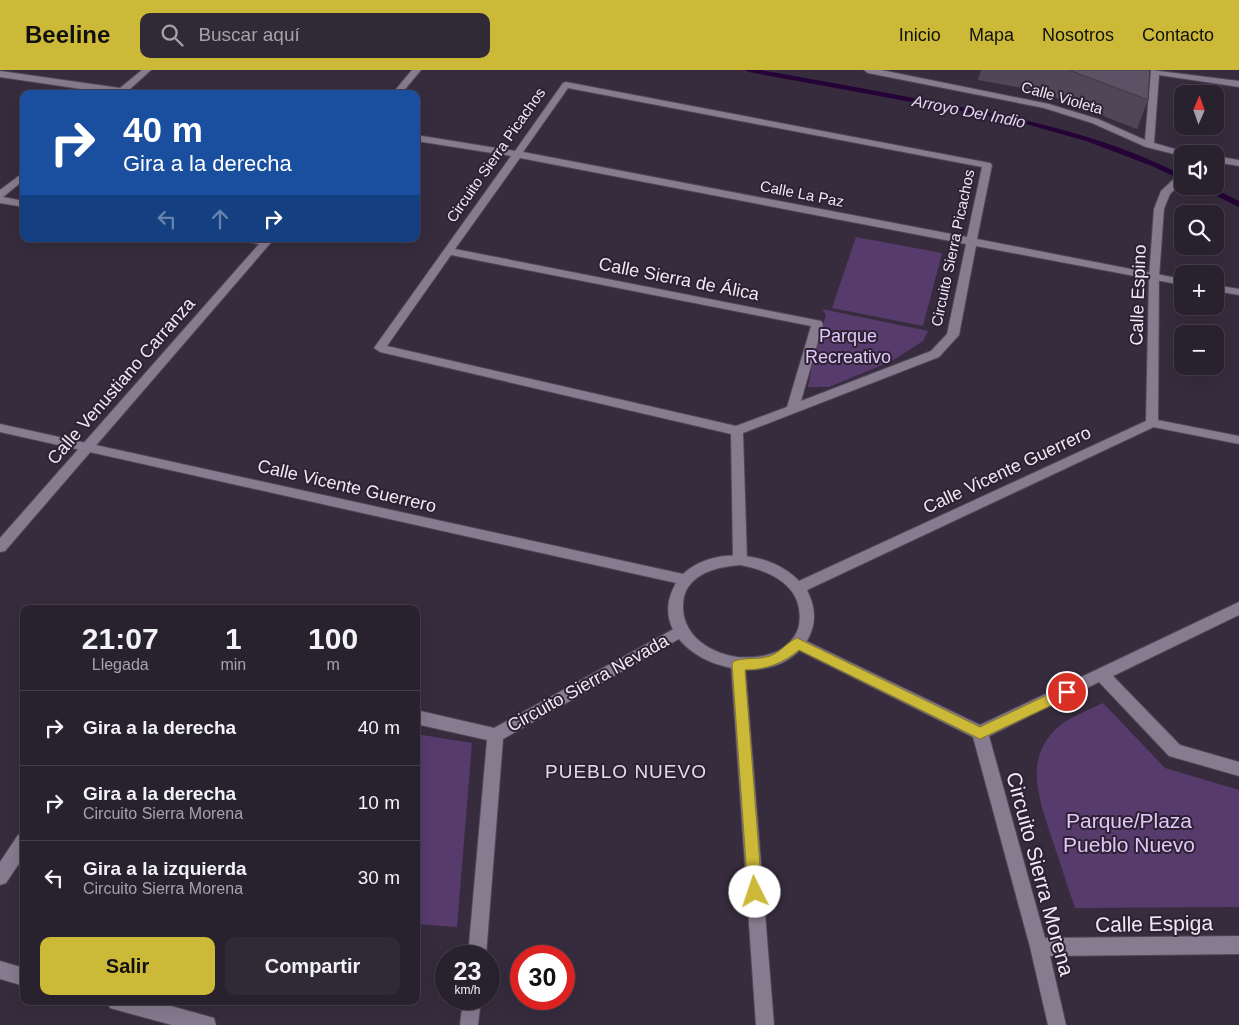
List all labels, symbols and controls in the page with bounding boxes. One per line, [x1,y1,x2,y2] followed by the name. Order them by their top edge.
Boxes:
[140,13,490,58] search box
[25,21,110,48] text: Beeline
[158,21,186,49] icon: search
[198,24,300,45] text: Buscar aquí
[899,25,941,45] text: Inicio
[969,25,1014,45] text: Mapa
[1042,25,1114,45] text: Nosotros
[1142,25,1214,45] text: Contacto
[1019,78,1105,117] street label: Calle Violeta
[443,84,548,225] street label: Circuito Sierra Picachos
[1174,85,1224,135] north arrow
[1174,85,1224,375] map controls
[910,92,1027,131] water label: Arroyo Del Indio
[40,110,105,175] icon: right
[123,110,203,149] text: 40 m
[1174,145,1224,195] button: sound
[123,151,292,176] text: Gira a la derecha
[928,168,977,328] street label: Circuito Sierra Picachos
[759,177,845,210] street label: Calle La Paz
[153,205,181,233] icon: left
[206,205,234,233] icon: ahead
[259,205,287,233] icon: right
[1174,205,1224,255] button: search
[1126,244,1150,346] street label: Calle Espino
[597,254,762,305] street label: Calle Sierra de Álica
[1174,265,1224,315] button: +
[43,293,199,468] street label: Calle Venustiano Carranza
[1174,325,1224,375] button: −
[805,326,891,367] park label: Parque Recreativo
[920,422,1094,518] street label: Calle Vicente Guerrero
[256,456,438,516] street label: Calle Vicente Guerrero
[82,622,159,655] text: 21:07
[225,622,242,655] text: 1
[308,622,358,655] text: 100
[504,630,673,736] street label: Circuito Sierra Nevada
[92,656,149,673] text: Llegada
[220,656,246,673] text: min
[326,656,340,673] text: m
[1046,671,1088,713] pin
[1053,678,1081,706] icon: arrive
[40,714,68,742] icon: right
[83,717,236,738] text: Gira a la derecha
[358,717,400,738] text: 40 m
[545,761,707,782] district label: PUEBLO NUEVO
[1002,769,1079,979] street label: Circuito Sierra Morena
[83,783,236,804] text: Gira a la derecha
[40,789,68,817] icon: right
[358,792,400,813] text: 10 m
[83,805,243,822] text: Circuito Sierra Morena
[1063,809,1195,856] park label: Parque/Plaza Pueblo Nuevo
[83,858,247,879] text: Gira a la izquierda
[40,864,68,892] icon: left
[728,865,780,917] position arrow
[358,867,400,888] text: 30 m
[83,880,243,897] text: Circuito Sierra Morena
[1095,911,1213,936] street label: Calle Espiga
[40,937,215,995] button: Salir
[225,937,400,995] button: Compartir
[510,945,575,1010] speed limit sign: 30
[454,957,481,985] text: 23
[454,983,481,997] text: km/h

